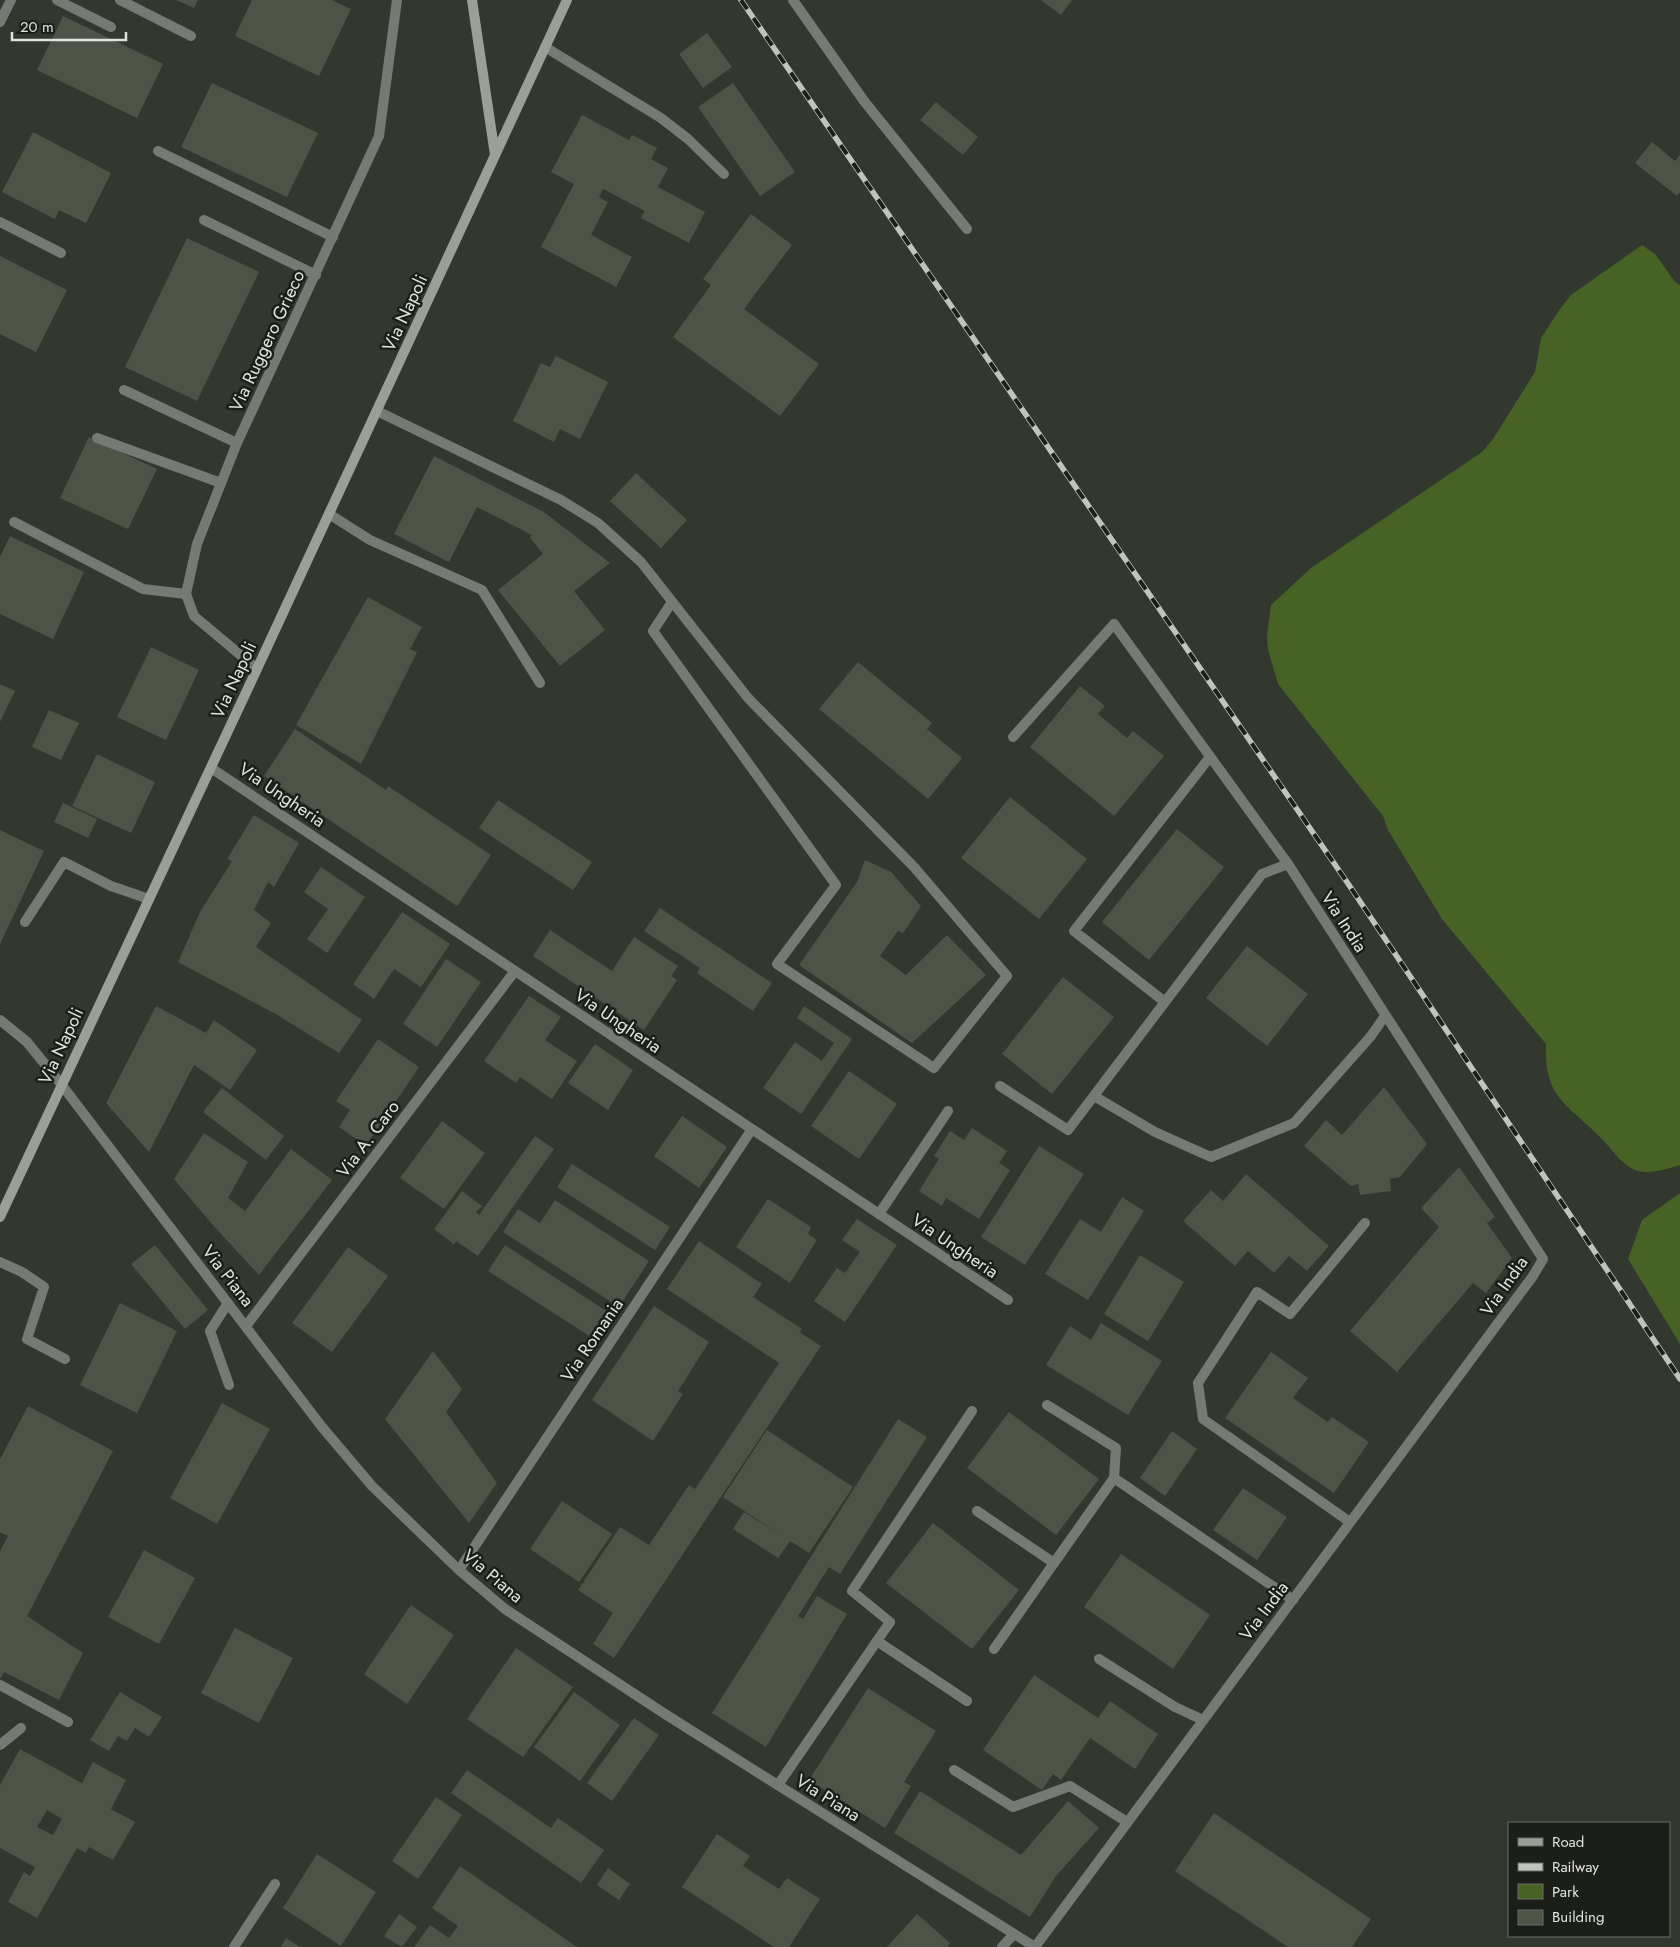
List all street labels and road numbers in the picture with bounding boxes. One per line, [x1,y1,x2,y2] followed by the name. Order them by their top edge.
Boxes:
[223,266,311,416] street label: Via Ruggero Grieco
[376,270,434,356] street label: Via Napoli
[205,637,263,723] street label: Via Napoli
[233,756,331,834] street label: Via Ungheria
[1315,886,1373,958] street label: Via India
[569,982,667,1060] street label: Via Ungheria
[32,1003,90,1089] street label: Via Napoli
[330,1095,406,1183] street label: Via A. Caro
[906,1207,1004,1285] street label: Via Ungheria
[196,1240,260,1312] street label: Via Piana
[1474,1251,1534,1321] street label: Via India
[554,1293,630,1387] street label: Via Romania
[457,1543,529,1609] street label: Via Piana
[1233,1576,1295,1646] street label: Via India
[791,1768,865,1828] street label: Via Piana

